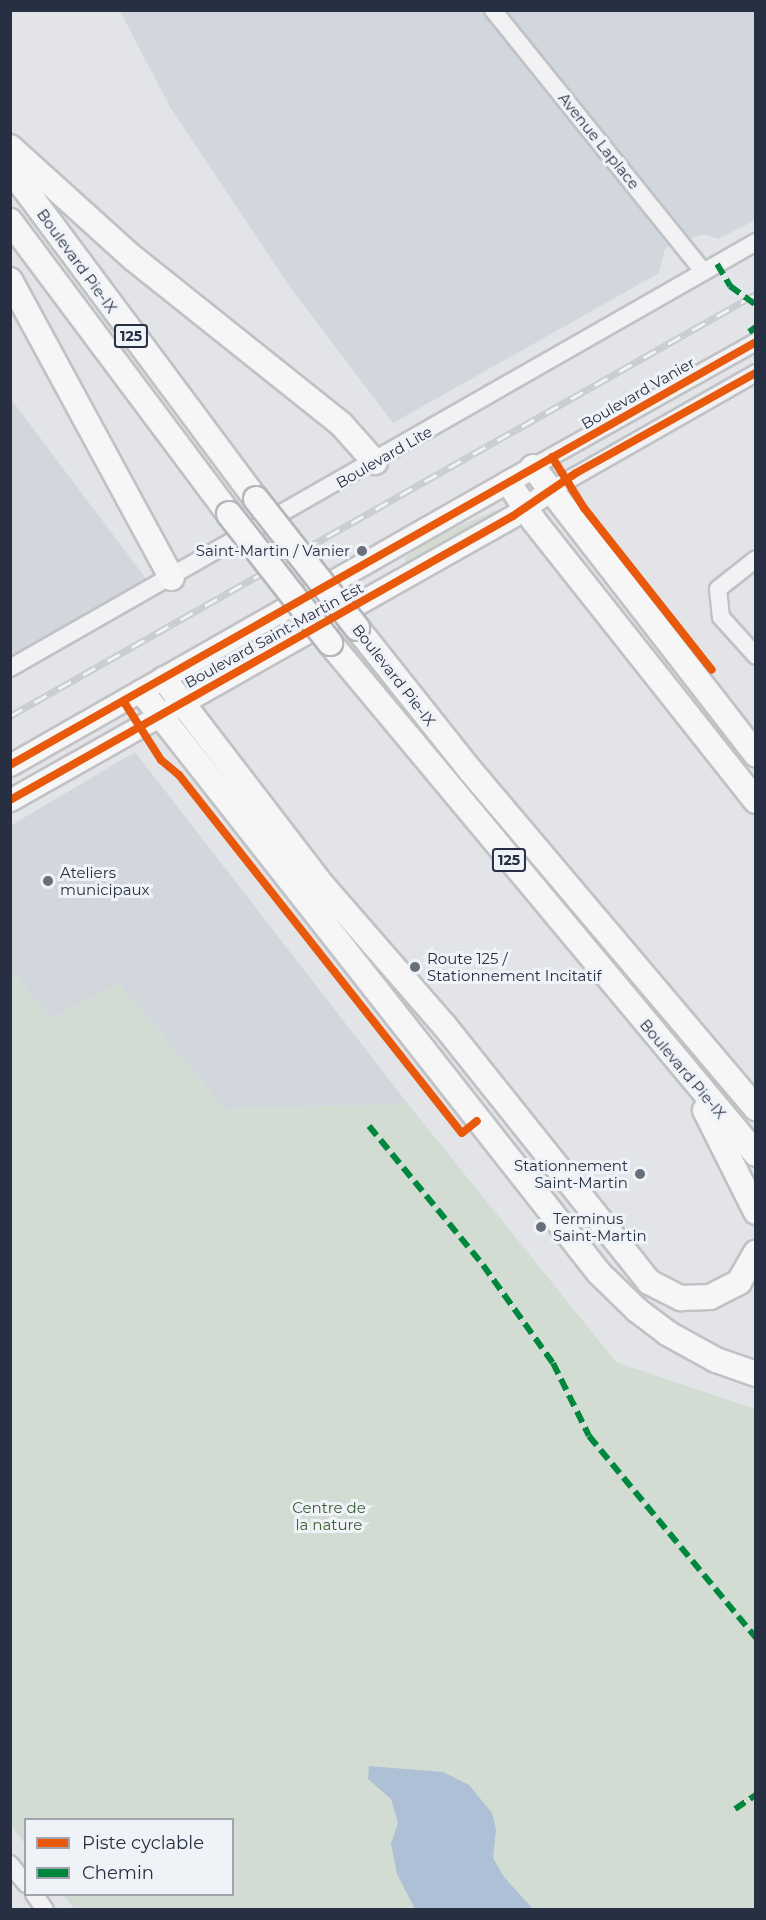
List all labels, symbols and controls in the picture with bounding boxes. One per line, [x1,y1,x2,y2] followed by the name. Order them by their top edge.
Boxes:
[555,89,643,193] street label: Avenue Laplace
[33,205,121,317] street label: Boulevard Pie-IX
[113,325,149,347] road number: 125
[578,353,698,433] street label: Boulevard Vanier
[333,422,435,492] street label: Boulevard Lite
[196,542,350,560] place label: Saint-Martin / Vanier
[355,544,369,558] marker: Saint-Martin / Vanier
[182,578,366,692] street label: Boulevard Saint-Martin Est
[349,621,439,729] street label: Boulevard Pie-IX
[491,849,527,871] road number: 125
[60,863,150,898] place label: Ateliers municipaux
[41,874,55,888] marker: Ateliers municipaux
[427,949,602,984] place label: Route 125 / Stationnement Incitatif
[408,960,422,974] marker: Route 125 / Stationnement Incitatif
[636,1016,730,1122] street label: Boulevard Pie-IX
[514,1156,628,1191] place label: Stationnement Saint-Martin
[633,1167,647,1181] marker: Stationnement Saint-Martin
[553,1209,647,1244] place label: Terminus Saint-Martin
[534,1220,548,1234] marker: Terminus Saint-Martin
[292,1498,366,1533] park label: Centre de la nature
[24,1818,234,1896] legend
[82,1832,204,1854] text: Piste cyclable
[82,1862,154,1884] text: Chemin

